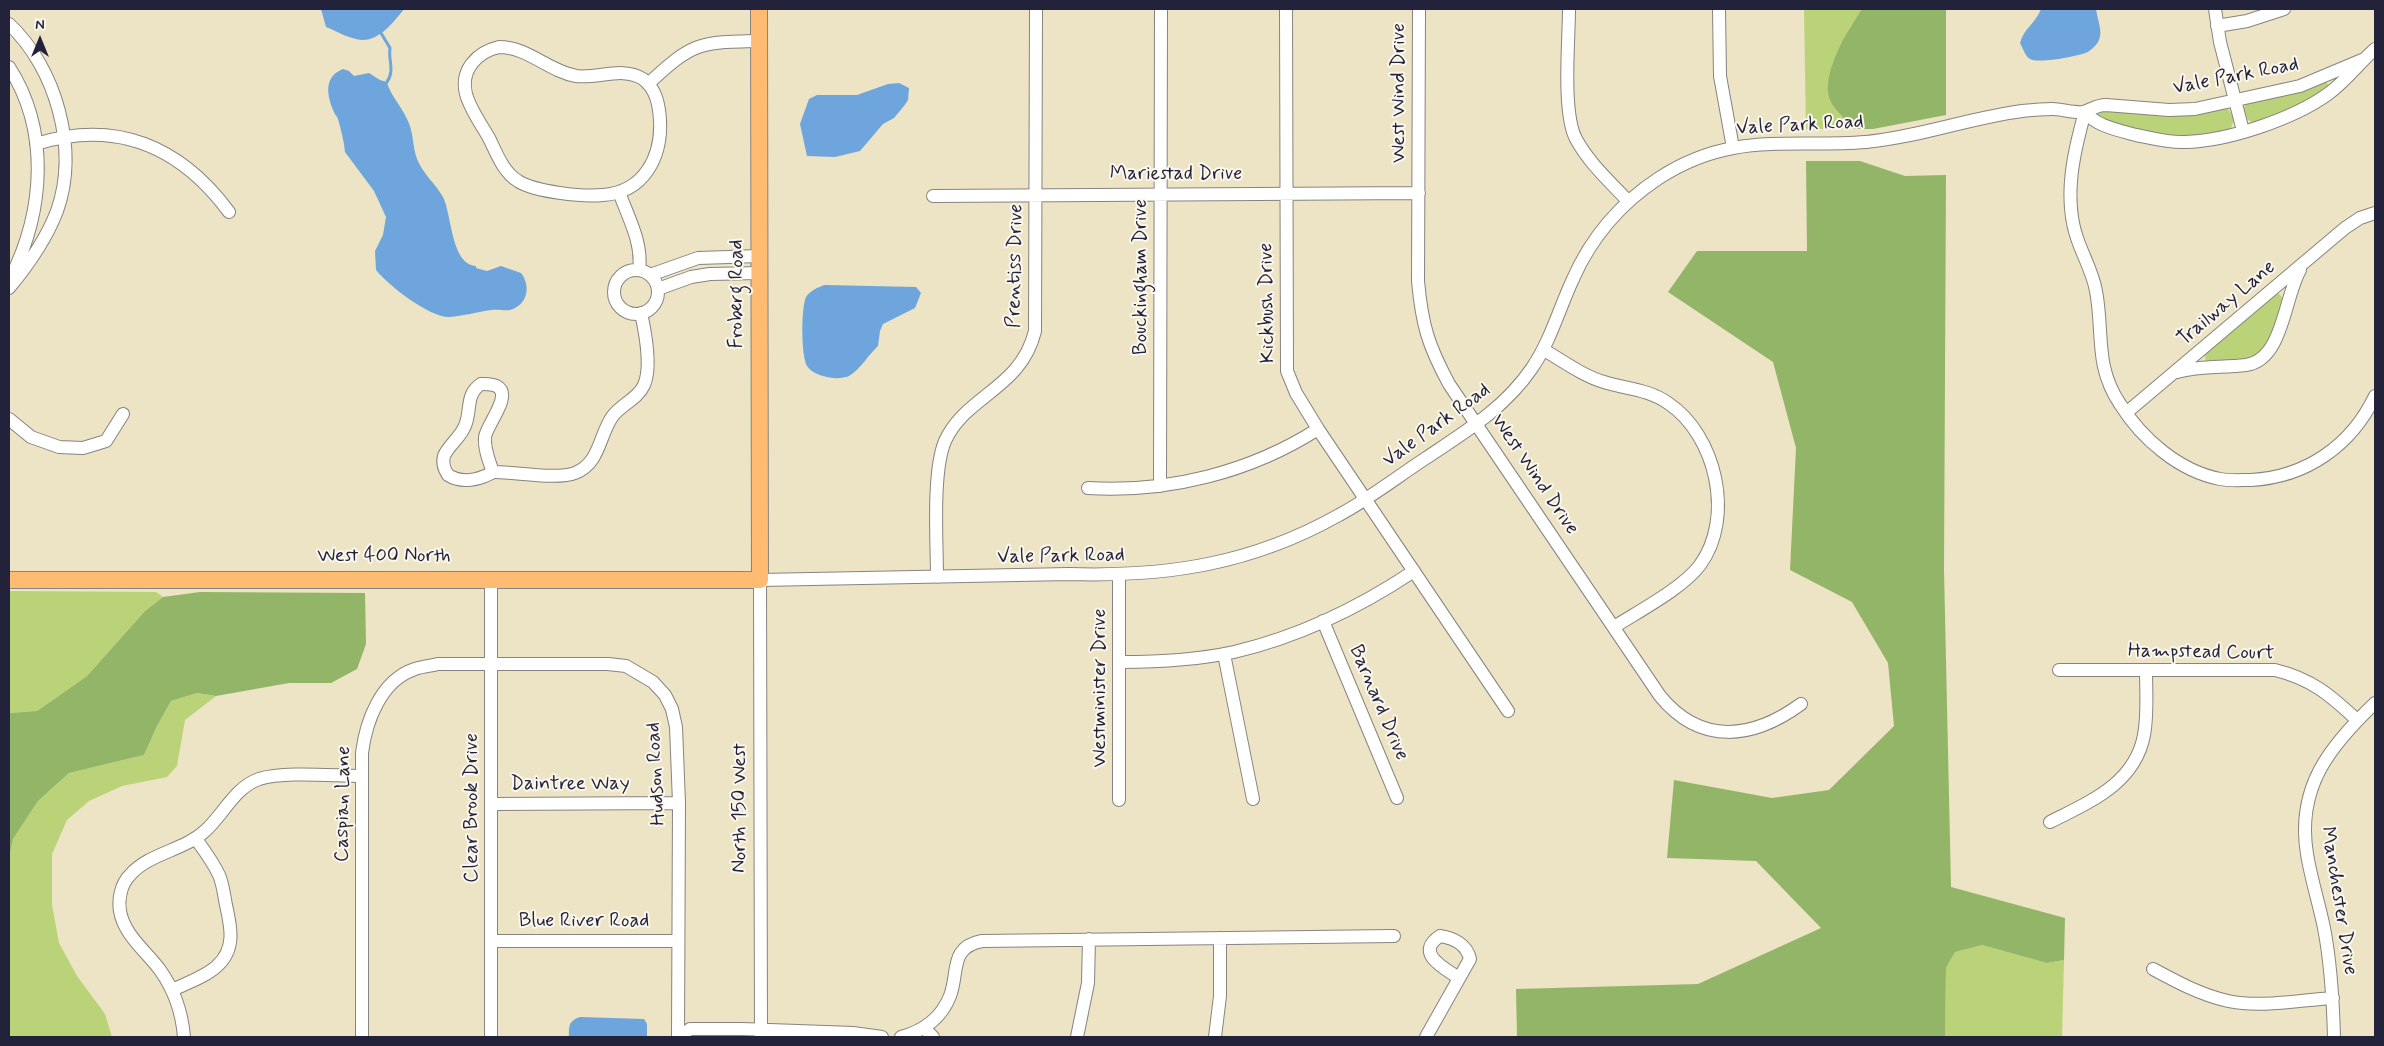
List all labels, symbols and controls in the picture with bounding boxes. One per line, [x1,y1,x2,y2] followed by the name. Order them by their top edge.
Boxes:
[15,15,65,65] north arrow
[35,16,45,34] text: N
[1388,23,1412,163] street label: West Wind Drive
[2171,53,2301,101] street label: Vale Park Road
[1736,111,1864,141] street label: Vale Park Road
[1110,163,1242,187] street label: Mariestad Drive
[1130,199,1154,355] street label: Bouckingham Drive
[1003,204,1029,328] street label: Prentiss Drive
[726,239,750,349] street label: Froberg Road
[1255,242,1281,364] street label: Kickbush Drive
[2173,256,2281,352] street label: Trailway Lane
[1378,379,1496,473] street label: Vale Park Road
[1485,410,1583,540] street label: West Wind Drive
[997,544,1125,570] street label: Vale Park Road
[317,545,451,569] street label: West 400 North
[1089,609,1113,767] street label: Westminister Drive
[2128,640,2274,666] street label: Hampstead Court
[1343,642,1413,764] street label: Barnard Drive
[642,722,672,826] street label: Hudson Road
[461,733,485,883] street label: Clear Brook Drive
[729,743,753,873] street label: North 150 West
[331,746,357,862] street label: Caspian Lane
[510,773,630,797] street label: Daintree Way
[2314,825,2362,977] street label: Manchester Drive
[519,910,649,934] street label: Blue River Road

